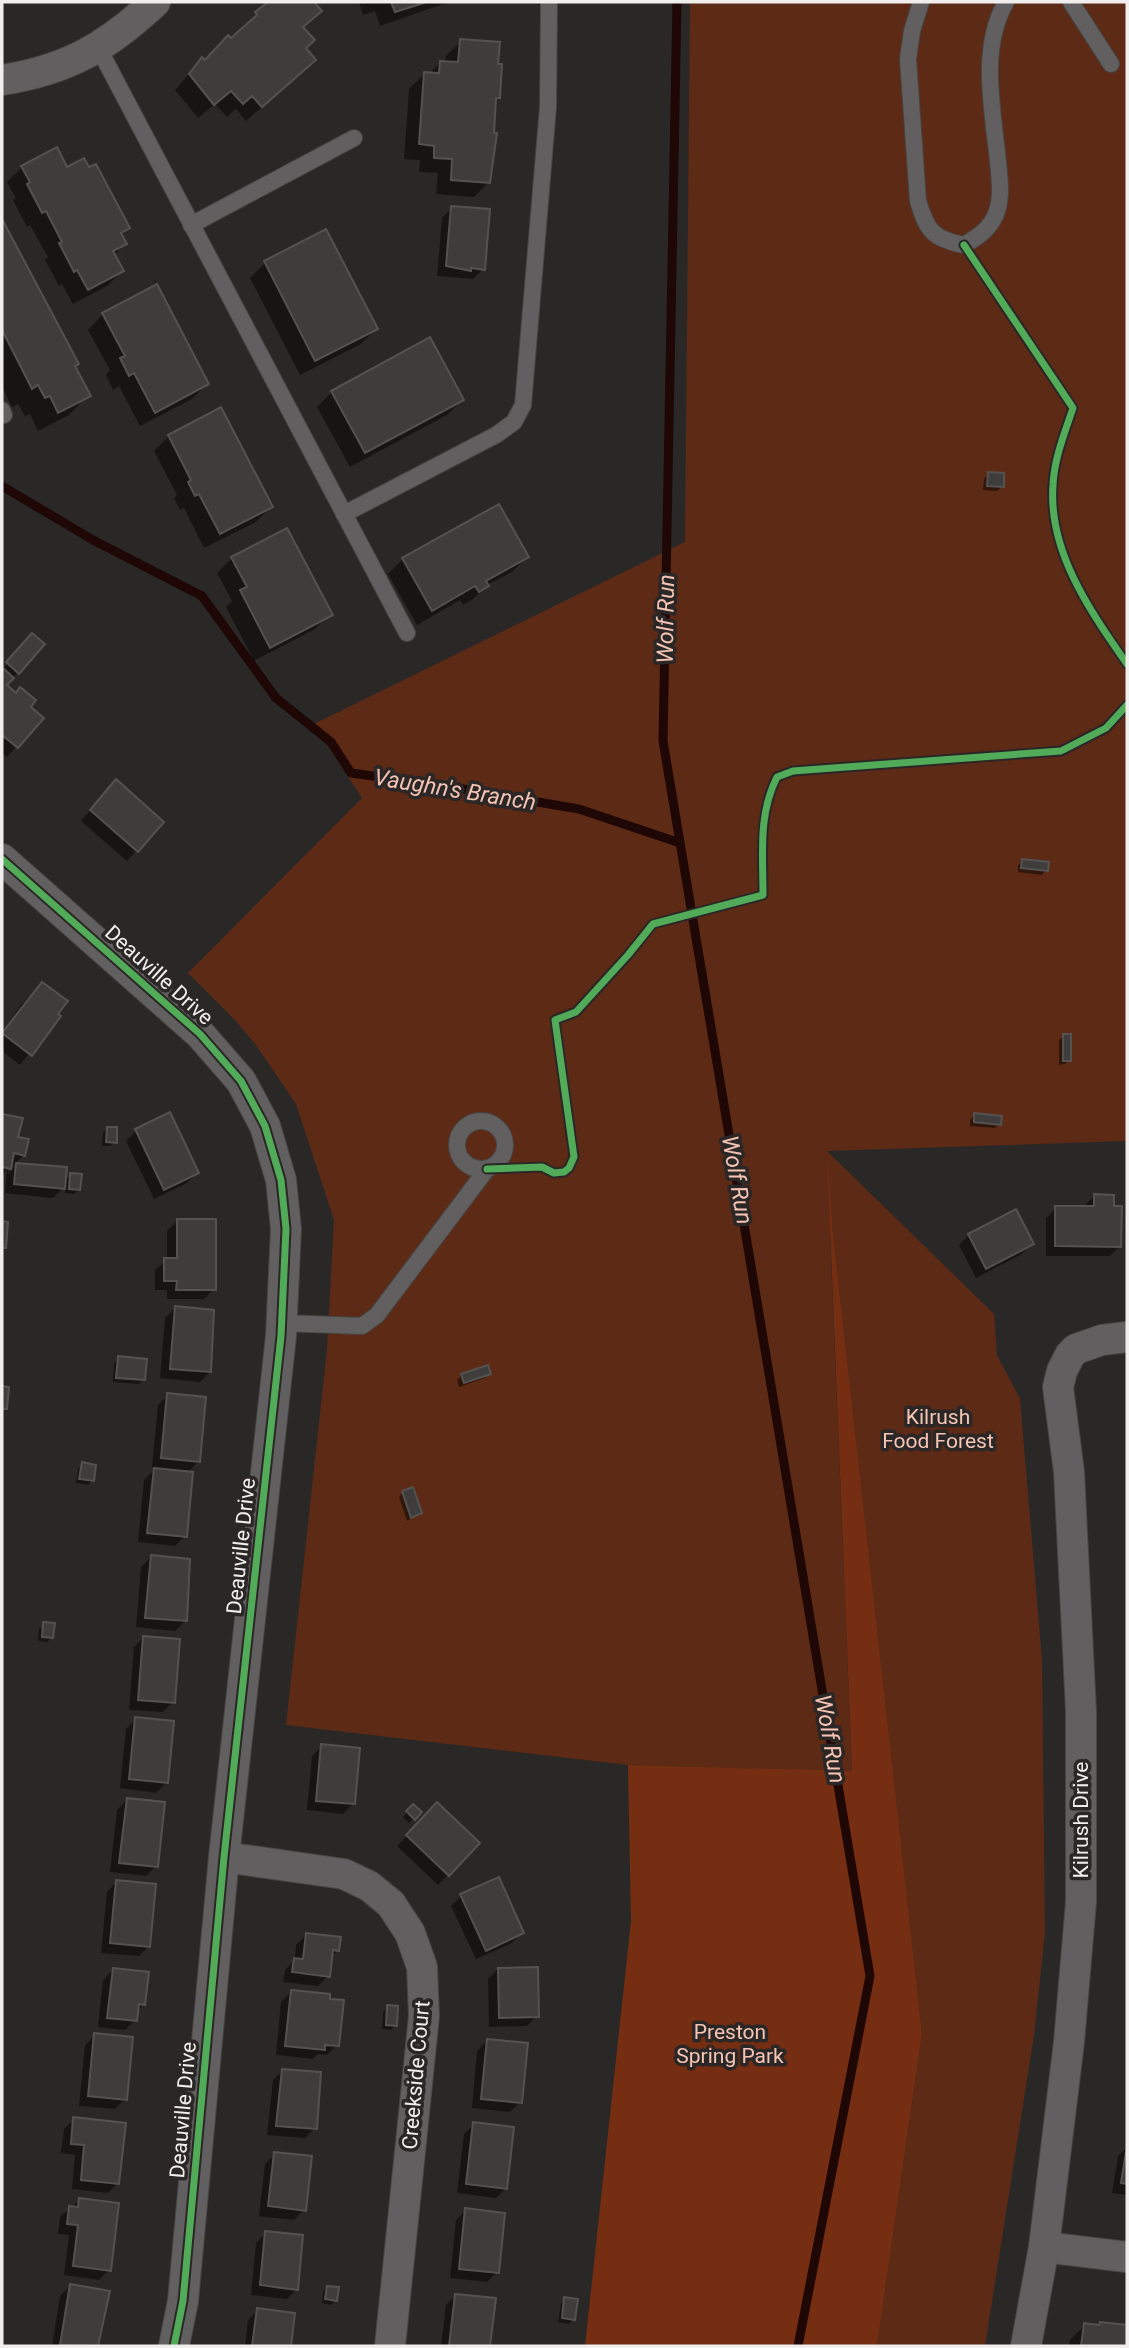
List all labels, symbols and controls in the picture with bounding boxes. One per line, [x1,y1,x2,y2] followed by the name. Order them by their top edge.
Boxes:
[652,574,680,664] water label: Wolf Run
[372,764,538,816] water label: Vaughn's Branch
[100,920,218,1030] street label: Deauville Drive
[716,1134,758,1226] water label: Wolf Run
[882,1405,994,1453] park label: Kilrush Food Forest
[222,1477,260,1615] street label: Deauville Drive
[809,1693,851,1785] water label: Wolf Run
[1069,1762,1093,1878] street label: Kilrush Drive
[398,1999,434,2150] street label: Creekside Court
[676,2020,784,2068] park label: Preston Spring Park
[165,2041,201,2179] street label: Deauville Drive

